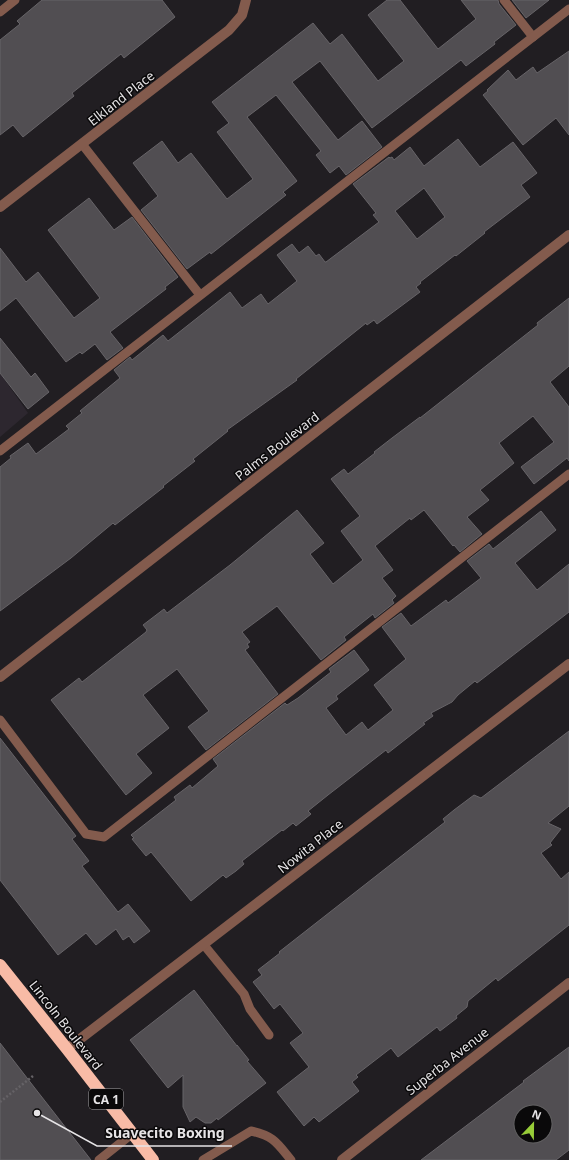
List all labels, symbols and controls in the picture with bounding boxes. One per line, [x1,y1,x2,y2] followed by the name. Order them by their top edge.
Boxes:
[84,66,158,130] street label: Elkland Place
[231,407,323,485] street label: Palms Boulevard
[274,815,346,877] street label: Nowita Place
[25,977,107,1073] street label: Lincoln Boulevard
[402,1023,492,1099] street label: Superba Avenue
[89,1089,123,1109] road number: CA 1
[513,1104,553,1144] north arrow
[530,1106,544,1123] text: N
[97,1120,232,1146] callout: Suavecito Boxing
[105,1123,225,1142] text: Suavecito Boxing

